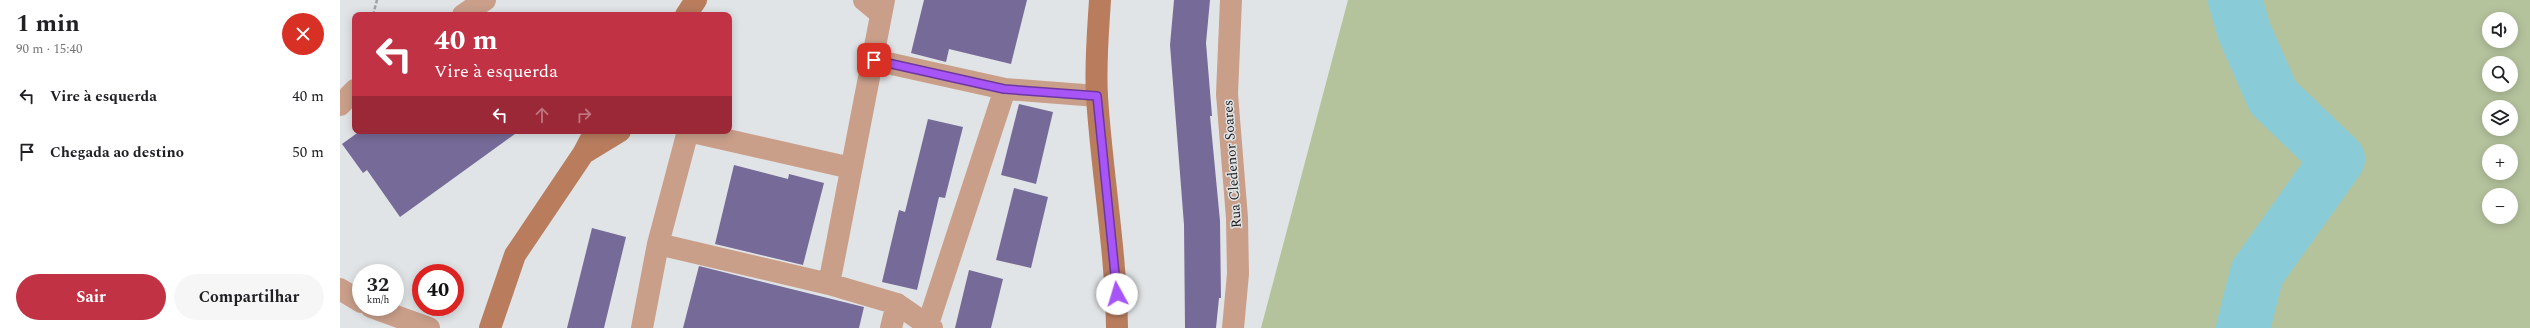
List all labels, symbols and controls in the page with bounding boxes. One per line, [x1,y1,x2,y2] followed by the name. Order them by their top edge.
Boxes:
[16,6,80,42] text: 1 min
[2482,12,2518,224] map controls
[2482,12,2518,48] button: sound
[282,13,324,55] button: close
[434,19,498,62] text: 40 m
[368,28,420,80] icon: left
[16,39,82,59] text: 90 m · 15:40
[857,43,891,77] pin
[863,49,885,71] icon: arrive
[2482,56,2518,92] button: search
[434,58,558,85] text: Vire à esquerda
[16,85,38,107] icon: left
[50,85,157,108] text: Vire à esquerda
[292,85,324,108] text: 40 m
[1217,99,1247,229] street label: Rua Cledenor Soares
[2482,100,2518,136] button: layers
[489,104,511,126] icon: left
[531,104,553,126] icon: ahead
[573,104,595,126] icon: right
[16,141,38,163] icon: arrive
[50,141,184,164] text: Chegada ao destino
[292,141,324,164] text: 50 m
[2482,144,2518,180] button: +
[2482,188,2518,224] button: −
[412,264,464,316] speed limit sign: 40
[367,270,389,300] text: 32
[1096,273,1138,315] position arrow
[16,274,166,320] button: Sair
[174,274,324,320] button: Compartilhar
[367,292,389,308] text: km/h

